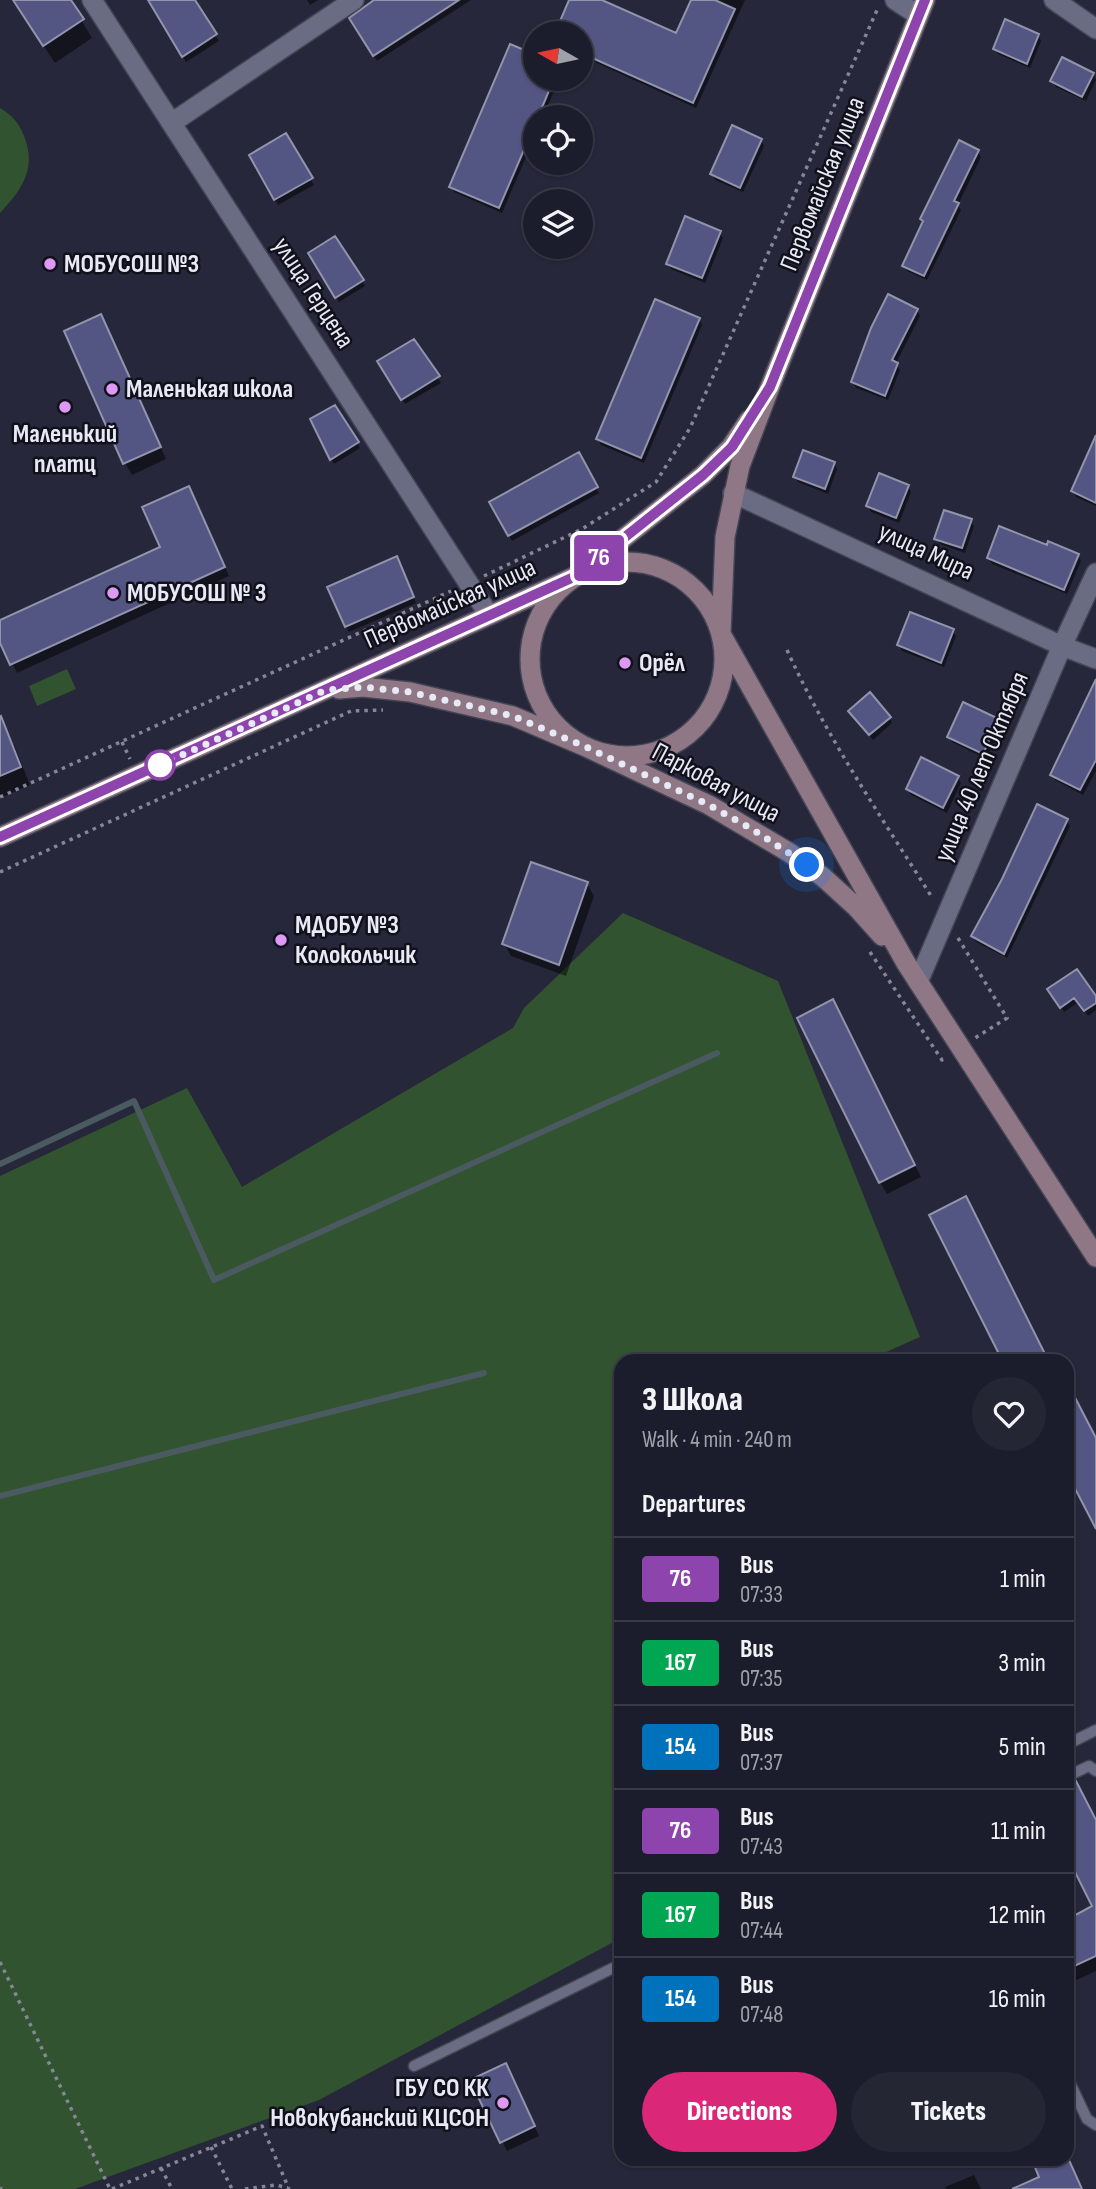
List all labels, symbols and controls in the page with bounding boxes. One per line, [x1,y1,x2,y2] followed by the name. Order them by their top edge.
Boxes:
[523,21,593,91] north arrow
[523,21,593,259] map controls
[774,93,872,275] street label: Первомайская улица
[523,105,593,175] button: locate
[523,189,593,259] button: layers
[266,232,360,354] street label: улица Герцена
[64,249,199,280] place label: МОБУСОШ №3
[42,256,58,272] marker: МОБУСОШ №3
[126,374,293,405] place label: Маленькая школа
[104,381,120,397] marker: Маленькая школа
[57,399,73,415] marker: Маленький платц
[13,419,117,480] place label: Маленький платц
[873,516,979,588] street label: улица Мира
[568,535,630,581] line badge: 76
[588,543,610,572] text: 76
[359,552,541,656] street label: Первомайская улица
[127,578,266,609] place label: МОБУСОШ № 3
[105,585,121,601] marker: МОБУСОШ № 3
[639,648,686,679] place label: Орёл
[617,655,633,671] marker: Орёл
[928,667,1036,867] street label: улица 40 лет Октября
[647,736,785,830] street label: Парковая улица
[145,750,175,780] unlabelled marker
[789,847,824,882] your location
[295,910,416,971] place label: МДОБУ №3 Колокольчик
[273,932,289,948] marker: МДОБУ №3 Колокольчик
[972,1377,1046,1451] button: heart
[642,1380,743,1420] text: 3 Школа
[642,1426,792,1454] text: Walk · 4 min · 240 m
[642,1489,746,1520] text: Departures
[740,1550,774,1581] text: Bus
[670,1564,691,1593] text: 76
[1000,1564,1046,1595] text: 1 min
[740,1581,783,1609] text: 07:33
[740,1634,774,1665] text: Bus
[665,1648,696,1677] text: 167
[998,1648,1046,1679] text: 3 min
[740,1665,782,1693] text: 07:35
[740,1718,774,1749] text: Bus
[665,1732,696,1761] text: 154
[999,1732,1046,1763] text: 5 min
[740,1749,782,1777] text: 07:37
[740,1802,774,1833] text: Bus
[670,1816,691,1845] text: 76
[991,1816,1046,1847] text: 11 min
[740,1833,783,1861] text: 07:43
[740,1886,774,1917] text: Bus
[665,1900,696,1929] text: 167
[989,1900,1046,1931] text: 12 min
[740,1917,783,1945] text: 07:44
[740,1970,774,2001] text: Bus
[665,1984,696,2013] text: 154
[989,1984,1046,2015] text: 16 min
[740,2001,783,2029] text: 07:48
[642,2072,837,2152] button: Directions
[851,2072,1046,2152] button: Tickets
[270,2073,489,2134] place label: ГБУ СО КК Новокубанский КЦСОН
[495,2095,511,2111] marker: ГБУ СО КК Новокубанский КЦСОН

